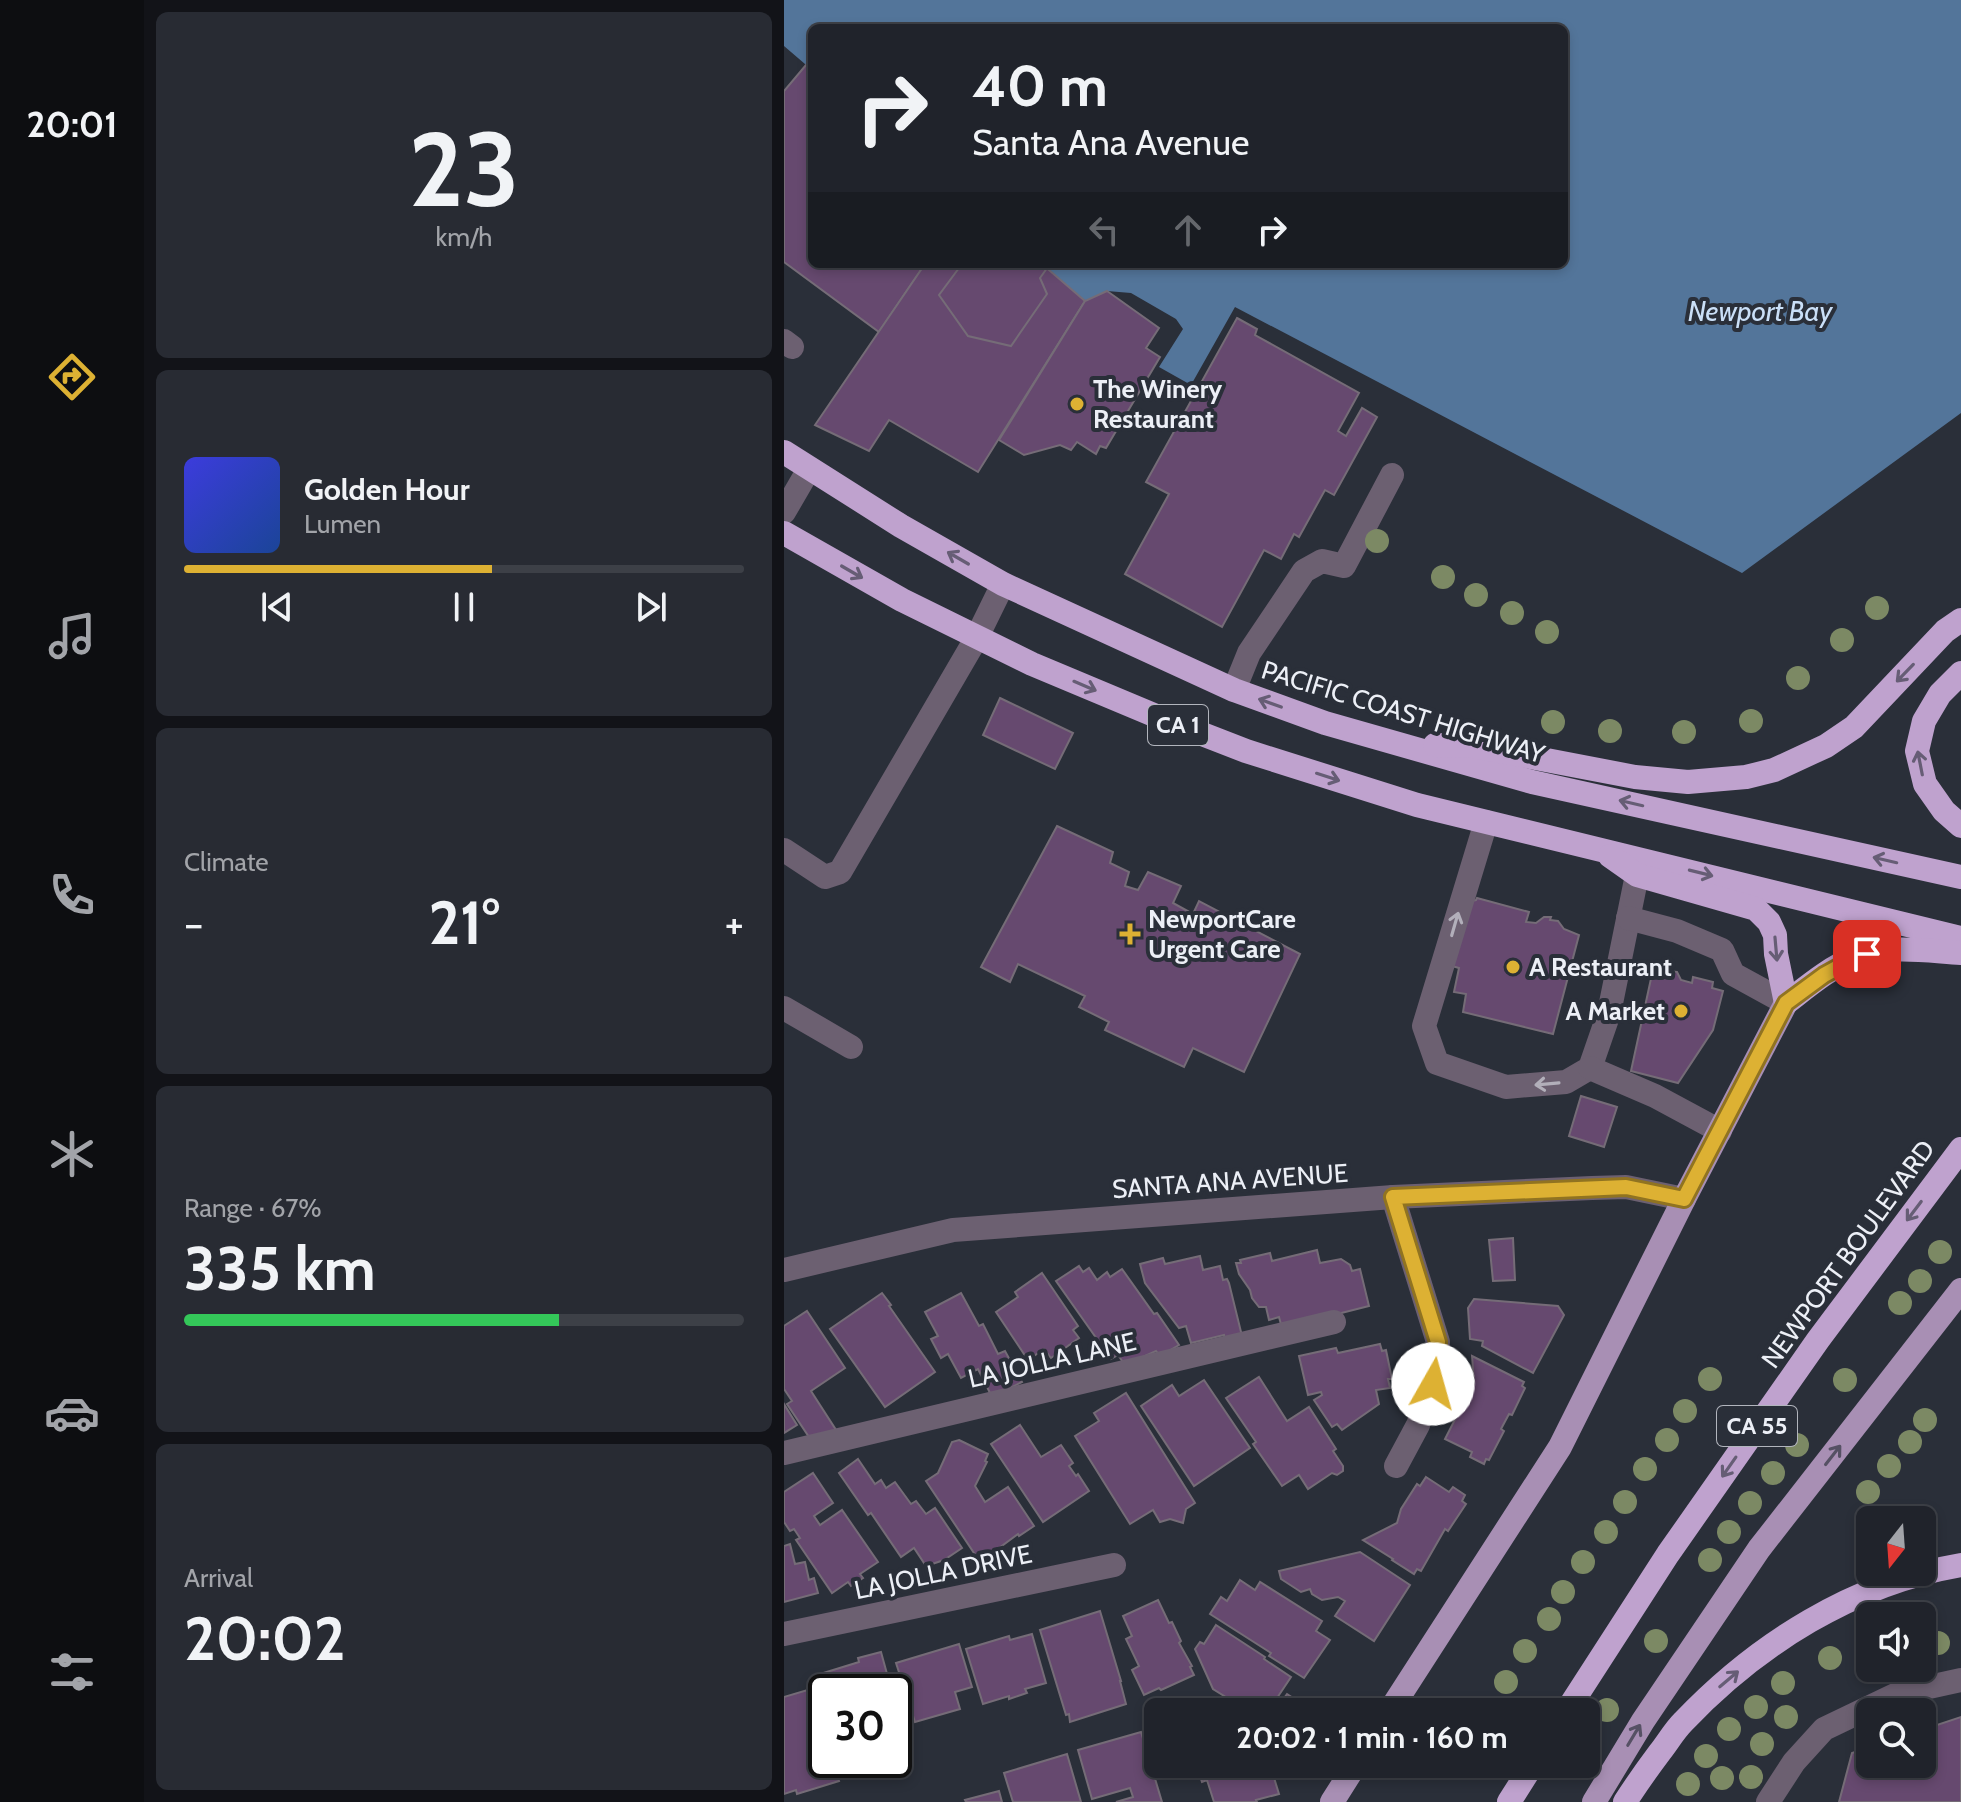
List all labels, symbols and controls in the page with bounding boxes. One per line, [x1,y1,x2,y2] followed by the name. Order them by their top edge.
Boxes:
[972,52,1108,120] text: 40 m
[840,56,944,160] icon: right
[26,102,118,146] text: 20:01
[408,106,520,232] text: 23
[972,120,1250,164] text: Santa Ana Avenue
[1082,208,1126,252] icon: left
[1166,208,1210,252] icon: ahead
[1250,208,1294,252] icon: right
[436,221,492,253] text: km/h
[1688,294,1833,328] water label: Newport Bay
[44,349,100,405] icon: directions
[1093,373,1222,435] place label: The Winery Restaurant
[1068,395,1086,413] marker: The Winery Restaurant
[304,471,470,508] text: Golden Hour
[304,508,381,540] text: Lumen
[947,550,970,566] one-way arrow
[840,564,863,580] one-way arrow
[255,585,299,629] icon: previous
[442,585,486,629] icon: pause
[629,585,673,629] icon: next
[44,608,100,664] icon: music
[1258,654,1549,770] street label: PACIFIC COAST HIGHWAY
[1895,663,1914,683] one-way arrow
[1072,680,1097,695] one-way arrow
[1258,695,1282,709] one-way arrow
[1148,705,1208,745] road number: CA 1
[1912,750,1927,776] one-way arrow
[1315,770,1341,785] one-way arrow
[1619,795,1644,810] one-way arrow
[184,846,269,878] text: Climate
[1873,852,1898,867] one-way arrow
[44,867,100,923] icon: phone
[1688,867,1713,882] one-way arrow
[428,886,500,959] text: 21°
[184,897,203,950] text: −
[725,897,744,950] text: +
[1148,903,1296,965] place label: NewportCare Urgent Care
[1448,912,1463,938] one-way arrow
[1833,920,1901,988] pin
[1119,923,1141,945] marker: NewportCare Urgent Care
[1845,932,1889,976] icon: arrive
[1769,935,1784,962] one-way arrow
[1529,951,1672,983] place label: A Restaurant
[1504,958,1522,976] marker: A Restaurant
[1565,995,1665,1027] place label: A Market
[1672,1002,1690,1020] marker: A Market
[1534,1077,1561,1092] one-way arrow
[44,1126,100,1182] icon: climate
[1754,1134,1942,1374] street label: NEWPORT BOULEVARD
[1111,1157,1349,1205] street label: SANTA ANA AVENUE
[184,1192,322,1224] text: Range · 67%
[1906,1200,1923,1221] one-way arrow
[184,1232,376,1305] text: 335 km
[965,1325,1139,1395] street label: LA JOLLA LANE
[1391,1342,1475,1426] position arrow
[44,1385,100,1441] icon: car
[1717,1406,1797,1446] road number: CA 55
[1824,1445,1841,1466] one-way arrow
[1721,1456,1737,1478] one-way arrow
[1856,1506,1936,1586] north arrow
[1856,1506,1936,1778] map controls
[851,1538,1035,1606] street label: LA JOLLA DRIVE
[184,1562,253,1594] text: Arrival
[184,1602,346,1675] text: 20:02
[1856,1602,1936,1682] button: sound
[44,1644,100,1700] icon: filters
[1718,1670,1739,1688] one-way arrow
[808,1674,912,1778] speed limit sign: 30
[1856,1698,1936,1778] button: search
[1236,1719,1508,1756] text: 20:02 · 1 min · 160 m
[1627,1724,1643,1747] one-way arrow

